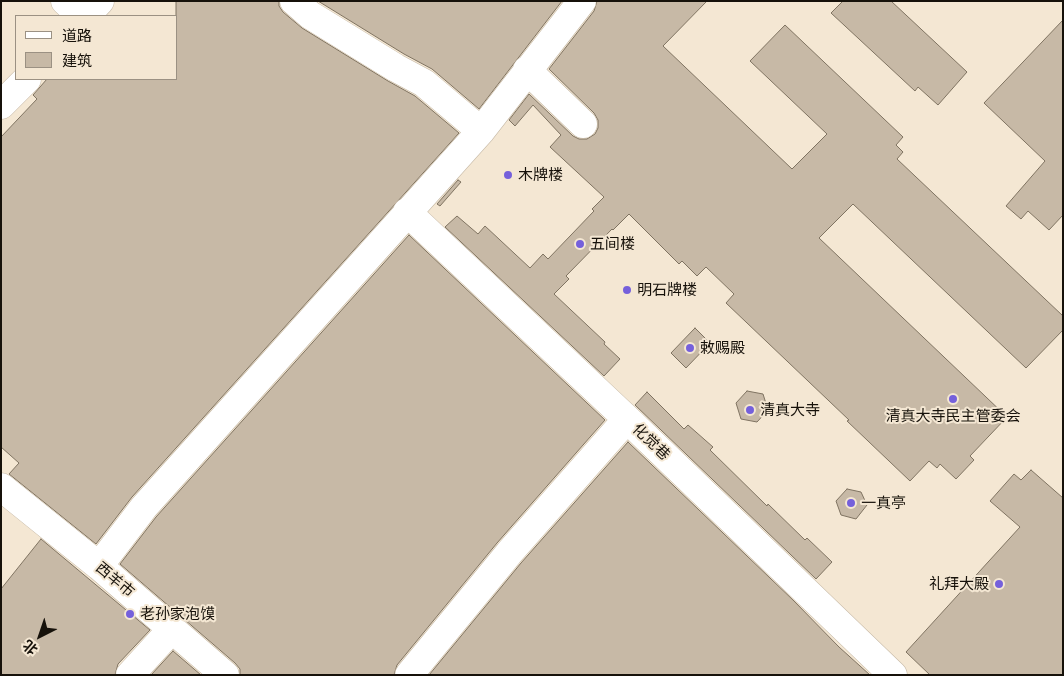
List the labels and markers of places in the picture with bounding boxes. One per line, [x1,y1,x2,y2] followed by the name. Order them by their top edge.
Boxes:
[518,166,563,184] place label: 木牌楼
[502,169,514,181] marker: 木牌楼
[590,235,635,253] place label: 五间楼
[574,238,586,250] marker: 五间楼
[637,281,697,299] place label: 明石牌楼
[621,284,633,296] marker: 明石牌楼
[700,339,745,357] place label: 敕赐殿
[684,342,696,354] marker: 敕赐殿
[947,393,959,405] marker: 清真大寺民主管委会
[760,401,820,419] place label: 清真大寺
[744,404,756,416] marker: 清真大寺
[886,407,1020,425] place label: 清真大寺民主管委会
[861,494,906,512] place label: 一真亭
[845,497,857,509] marker: 一真亭
[929,575,989,593] place label: 礼拜大殿
[993,578,1005,590] marker: 礼拜大殿
[140,605,215,623] place label: 老孙家泡馍
[124,608,136,620] marker: 老孙家泡馍

